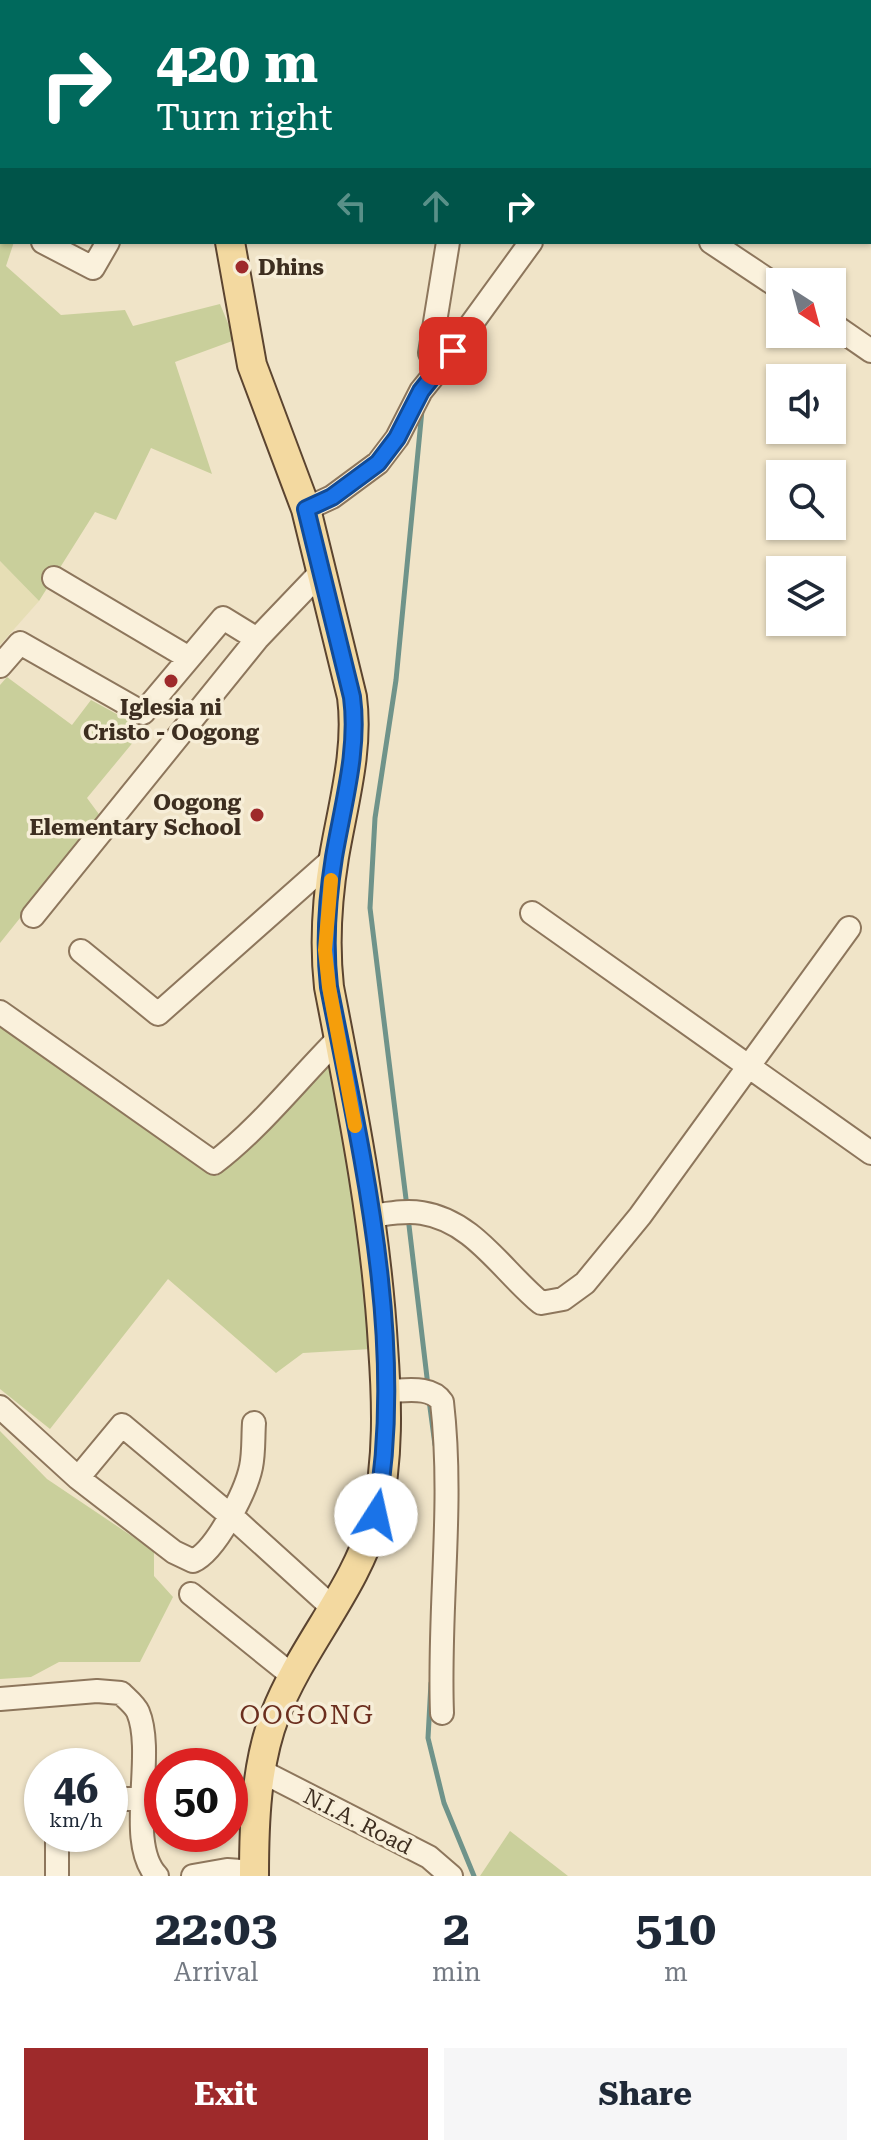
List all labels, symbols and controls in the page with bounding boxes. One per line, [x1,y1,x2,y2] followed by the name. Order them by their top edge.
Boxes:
[156,30,318,96] text: 420 m
[24,32,128,136] icon: right
[156,97,333,139] text: Turn right
[330,184,374,228] icon: left
[414,184,458,228] icon: ahead
[498,184,542,228] icon: right
[258,255,324,280] place label: Dhins
[233,258,251,276] marker: Dhins
[766,268,846,348] north arrow
[766,268,846,636] map controls
[419,317,487,385] pin
[431,329,475,373] icon: arrive
[766,364,846,444] button: sound
[766,460,846,540] button: search
[766,556,846,636] button: layers
[162,672,180,690] marker: Iglesia ni Cristo - Oogong
[83,695,260,745] place label: Iglesia ni Cristo - Oogong
[29,790,241,840] place label: Oogong Elementary School
[248,806,266,824] marker: Oogong Elementary School
[334,1473,418,1557] position arrow
[239,1700,375,1730] district label: OOGONG
[144,1748,248,1852] speed limit sign: 50
[54,1766,98,1813] text: 46
[299,1783,416,1859] street label: N.I.A. Road
[49,1808,103,1832] text: km/h
[155,1901,277,1957] text: 22:03
[443,1901,470,1957] text: 2
[636,1901,716,1957] text: 510
[174,1957,258,1987] text: Arrival
[432,1957,481,1987] text: min
[664,1957,688,1987] text: m
[24,2048,428,2140] button: Exit
[444,2048,847,2140] button: Share

